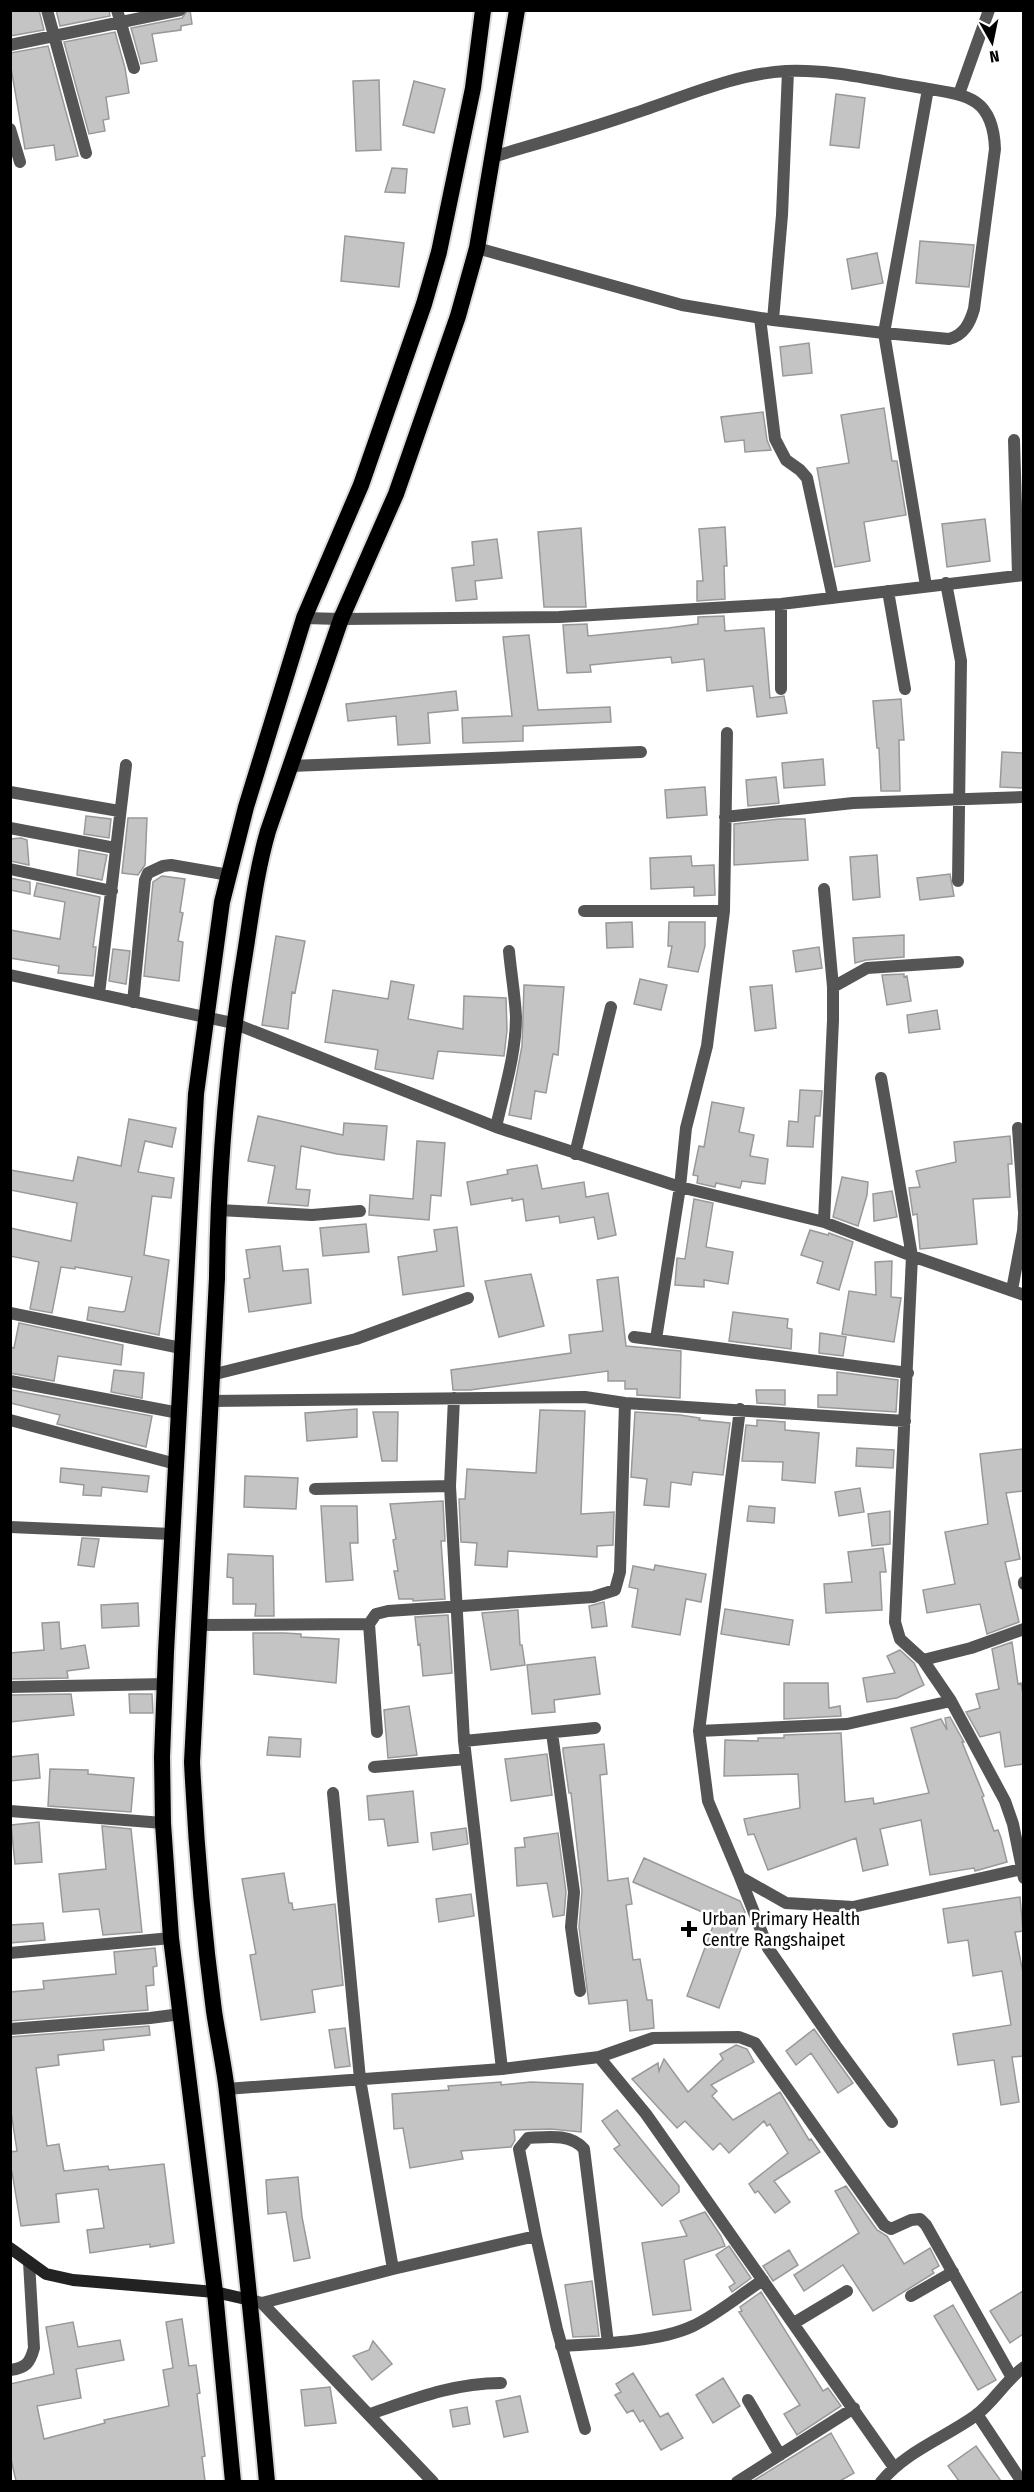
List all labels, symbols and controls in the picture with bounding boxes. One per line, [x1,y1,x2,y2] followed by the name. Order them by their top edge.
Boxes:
[962,12,1022,72] north arrow
[988,46,1000,66] text: N
[702,1908,860,1951] place label: Urban Primary Health Centre Rangshaipet
[680,1920,698,1938] marker: Urban Primary Health Centre Rangshaipet

